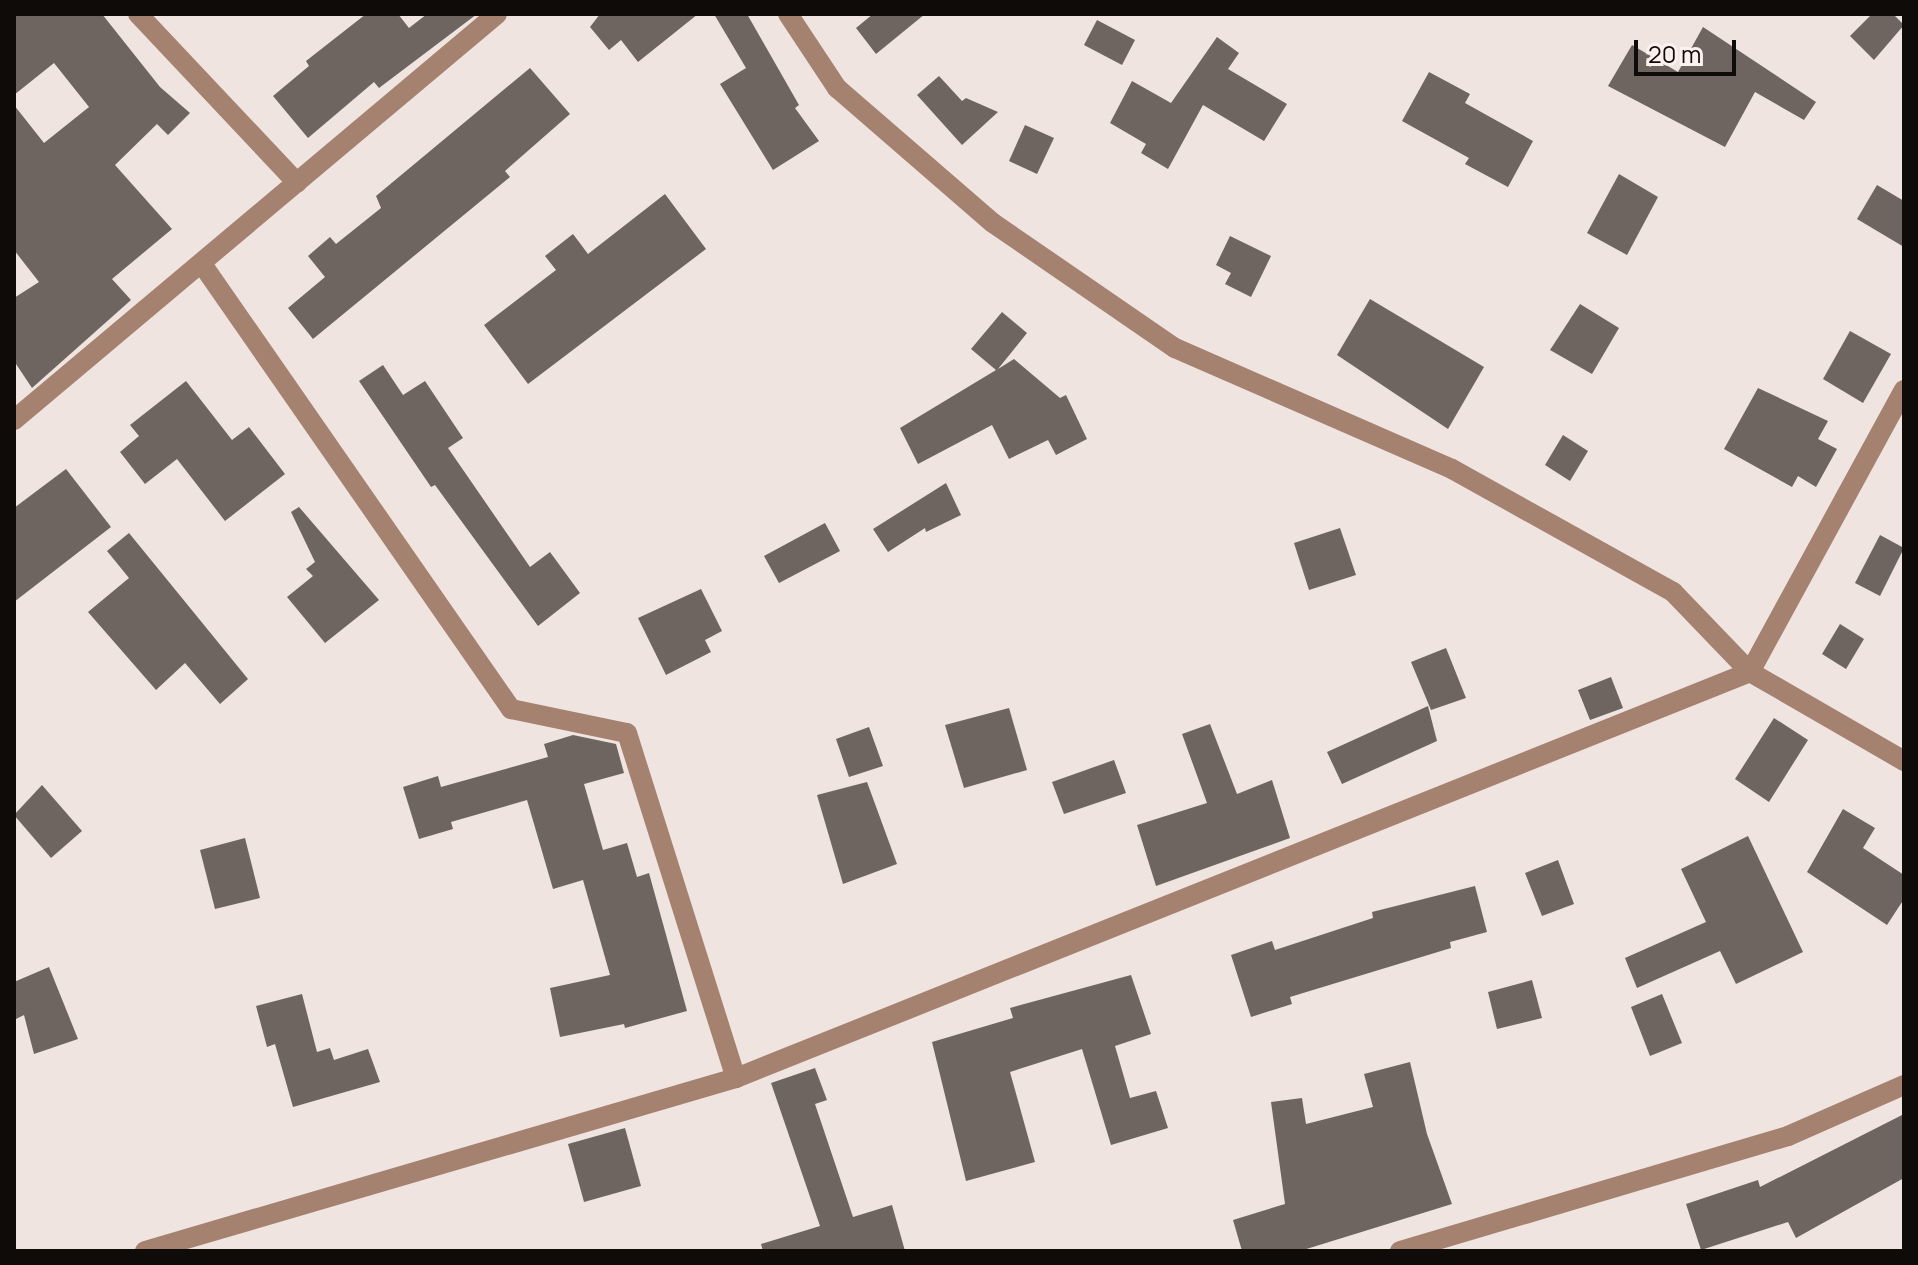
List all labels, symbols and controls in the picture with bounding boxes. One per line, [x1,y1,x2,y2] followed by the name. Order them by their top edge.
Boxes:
[1638,24,1740,74] scale bar
[1648,37,1701,70] text: 20 m

